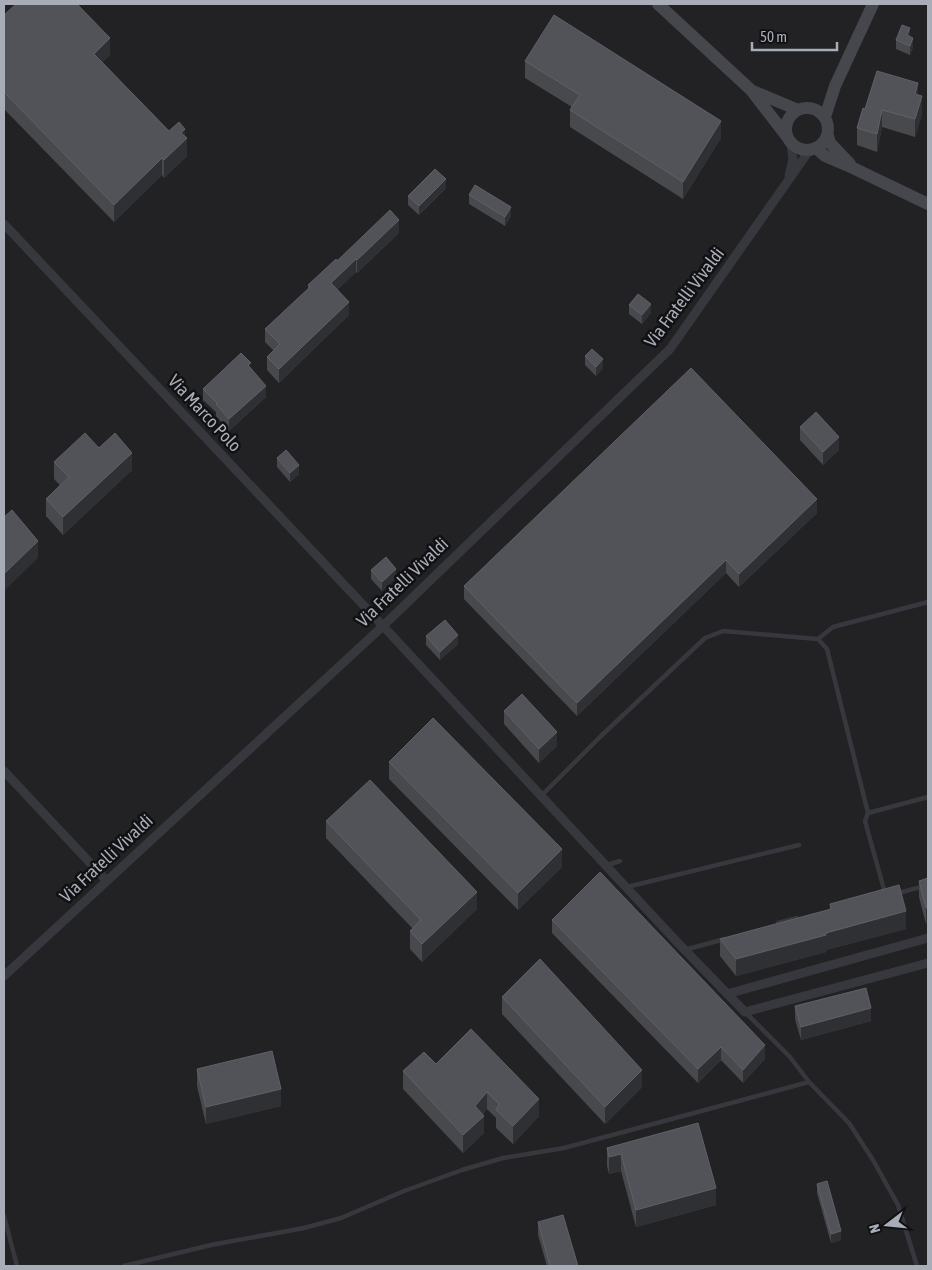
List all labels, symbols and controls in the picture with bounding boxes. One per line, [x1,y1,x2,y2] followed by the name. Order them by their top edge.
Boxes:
[752,20,837,52] scale bar
[760,28,787,45] text: 50 m
[640,243,728,351] street label: Via Fratelli Vivaldi
[164,370,246,456] street label: Via Marco Polo
[352,533,452,631] street label: Via Fratelli Vivaldi
[55,810,157,906] street label: Via Fratelli Vivaldi
[862,1200,912,1250] north arrow
[866,1222,883,1235] text: N

